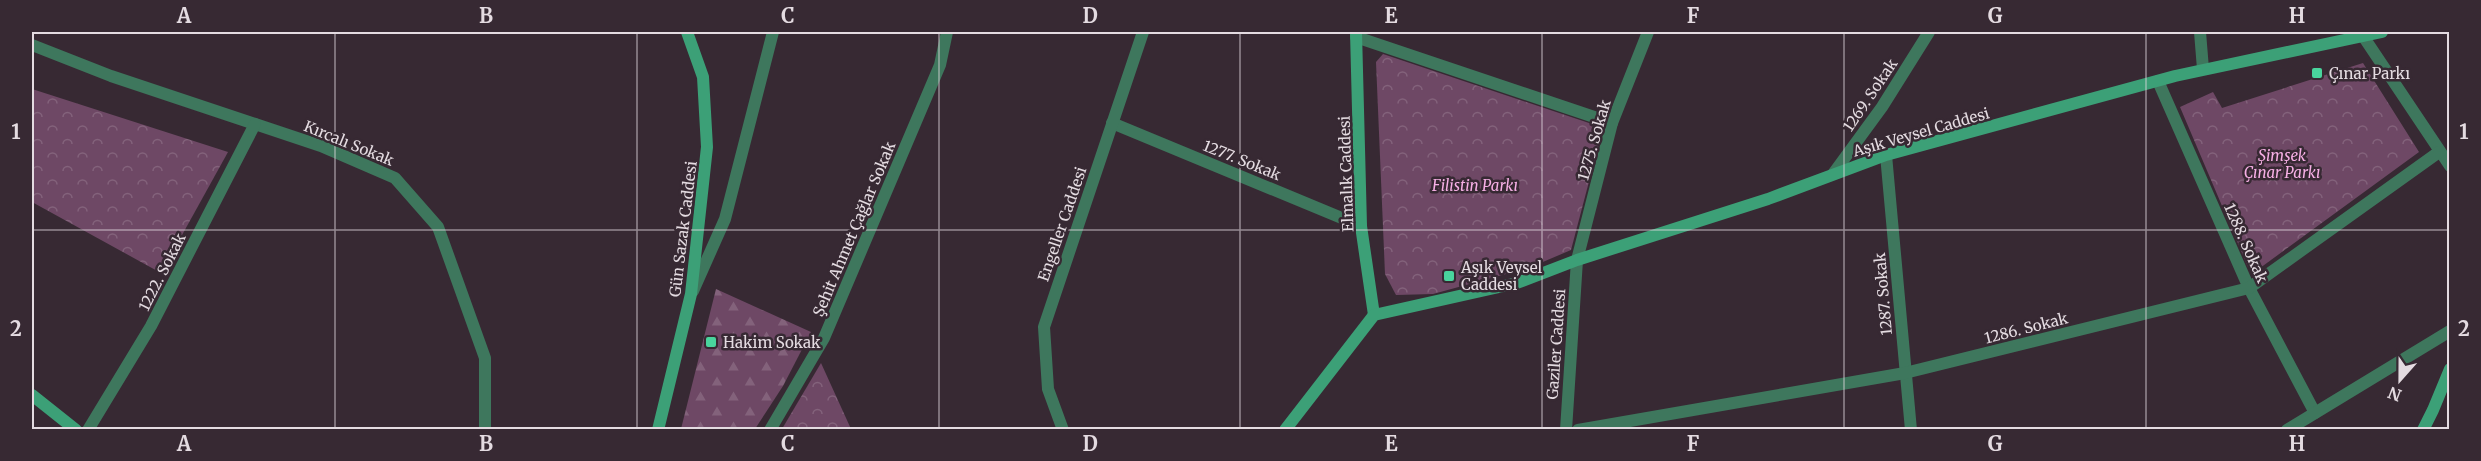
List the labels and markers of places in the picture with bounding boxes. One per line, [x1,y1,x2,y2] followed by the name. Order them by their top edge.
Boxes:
[2329,64,2410,83] place label: Çınar Parkı
[2310,66,2324,80] marker: Çınar Parkı
[1460,258,1543,294] place label: Aşık Veysel Caddesi
[1442,269,1456,283] marker: Aşık Veysel Caddesi
[723,333,821,352] place label: Hakim Sokak
[704,335,718,349] marker: Hakim Sokak

